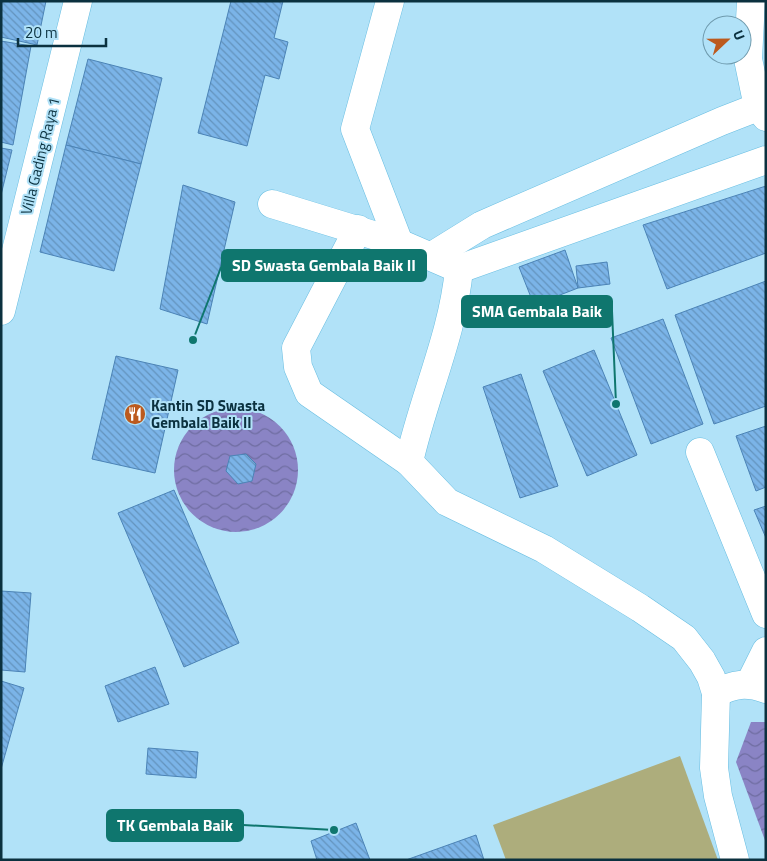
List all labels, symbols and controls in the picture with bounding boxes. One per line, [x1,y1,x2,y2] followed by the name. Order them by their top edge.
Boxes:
[18,15,105,47] scale bar
[702,15,752,65] north arrow
[25,21,58,44] text: 20 m
[728,27,751,43] text: U
[14,95,66,217] street label: Villa Gading Raya 1
[222,250,426,281] callout: SD Swasta Gembala Baik II
[232,253,416,277] text: SD Swasta Gembala Baik II
[462,296,612,327] callout: SMA Gembala Baik
[472,299,603,323] text: SMA Gembala Baik
[151,394,266,434] place label: Kantin SD Swasta Gembala Baik II
[123,402,147,426] restaurant icon: Kantin SD Swasta Gembala Baik II
[107,810,243,841] callout: TK Gembala Baik
[117,813,234,837] text: TK Gembala Baik

